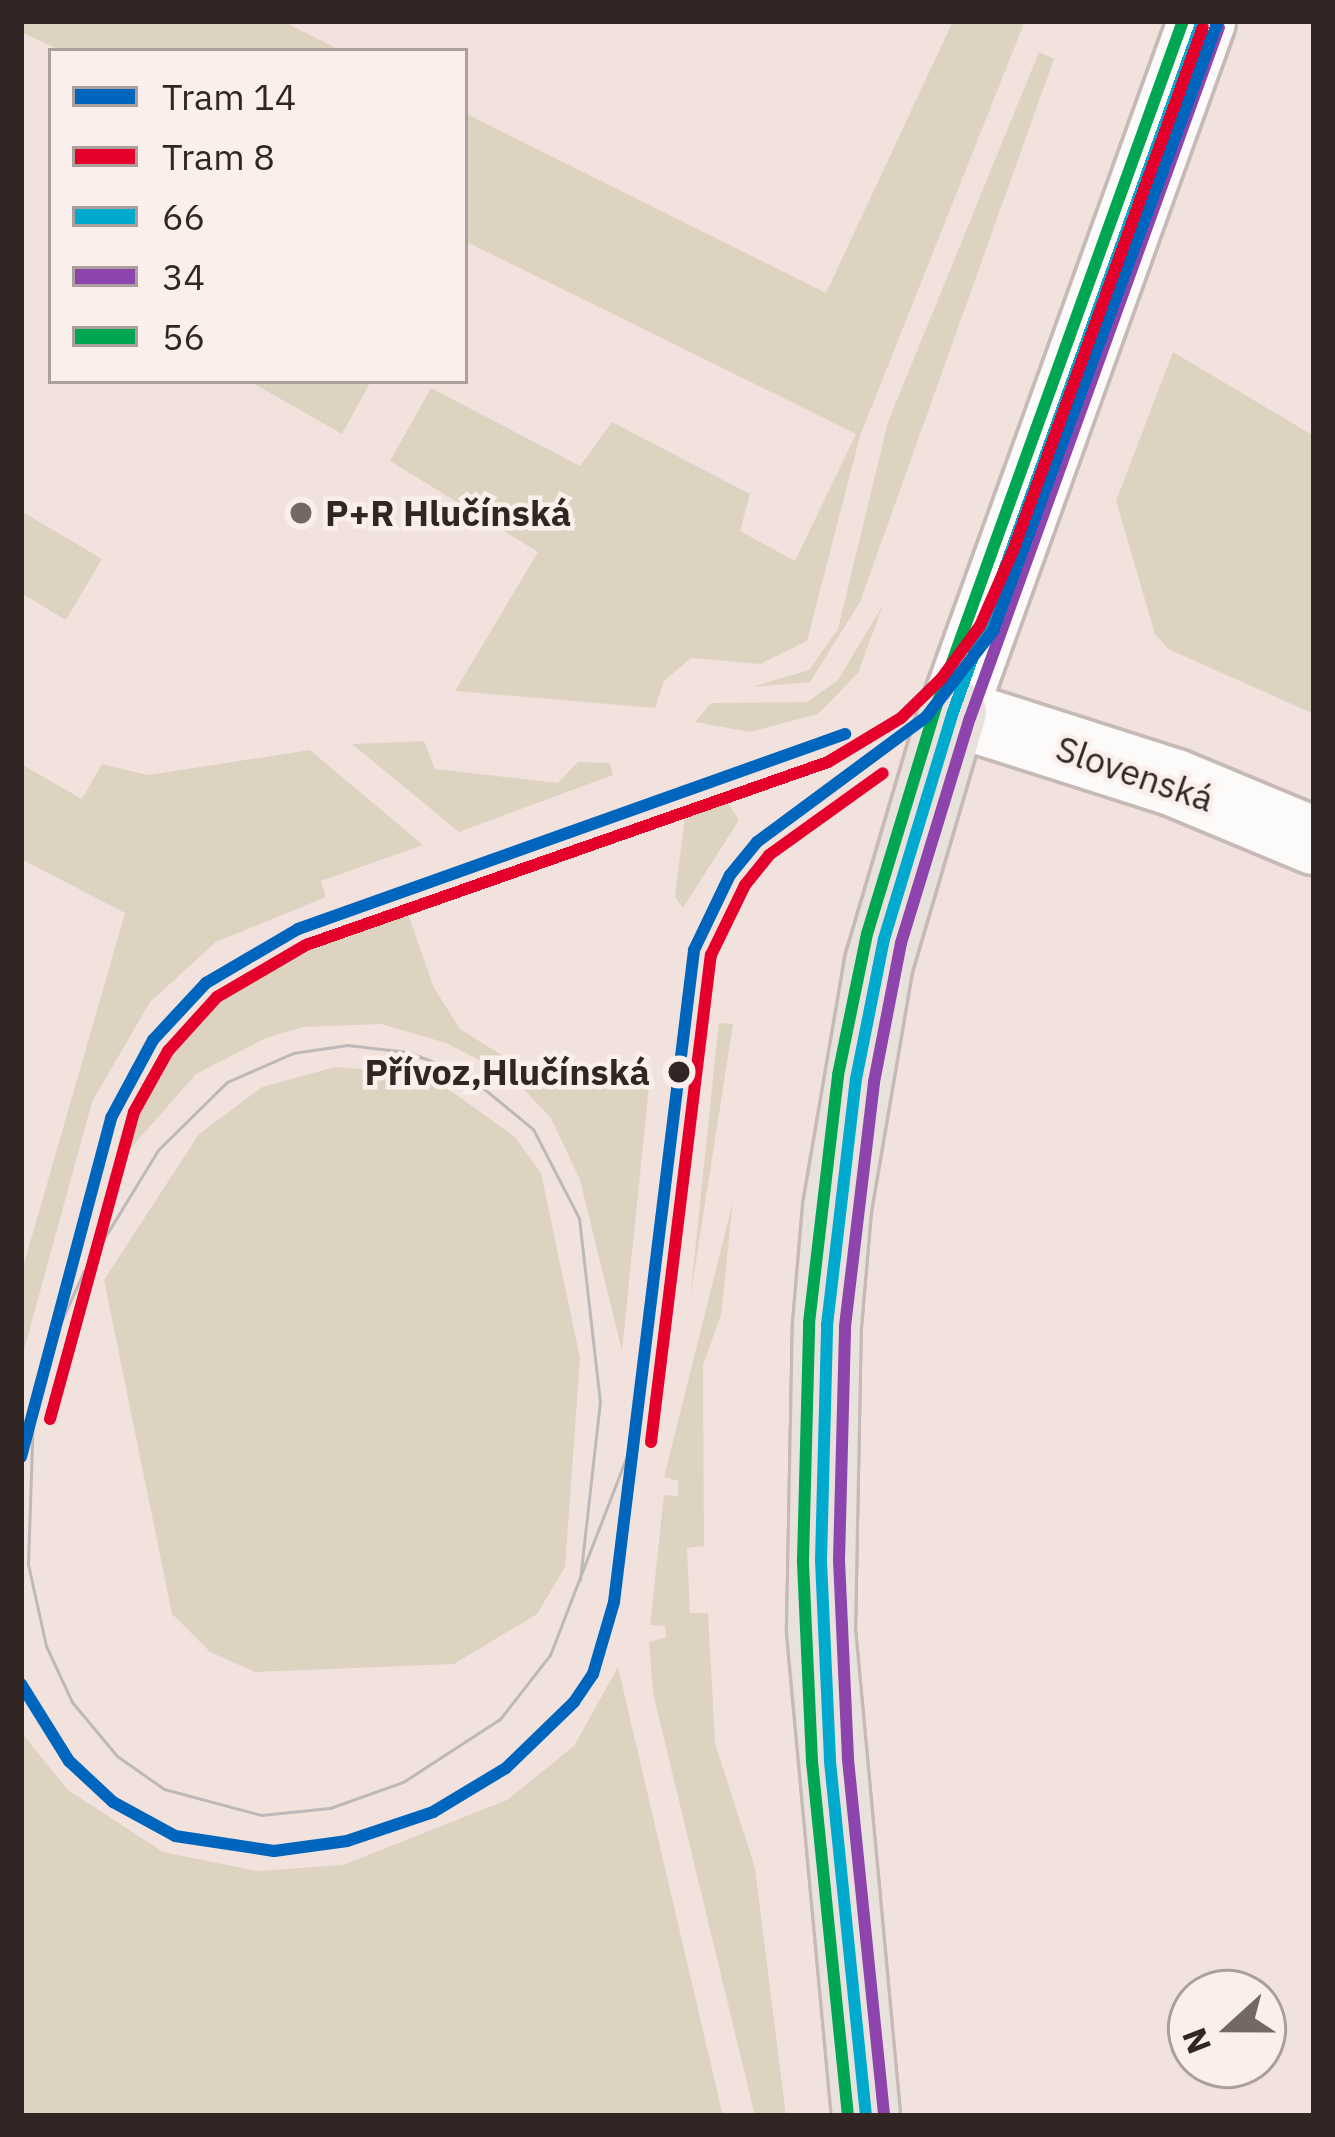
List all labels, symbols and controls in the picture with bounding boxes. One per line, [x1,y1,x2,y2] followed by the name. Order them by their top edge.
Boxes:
[48,48,468,384] legend
[162,73,296,120] text: Tram 14
[162,133,275,180] text: Tram 8
[162,193,205,240] text: 66
[162,253,205,300] text: 34
[162,313,205,360] text: 56
[325,491,571,535] place label: P+R Hlučínská
[288,500,314,526] marker: P+R Hlučínská
[1051,726,1219,820] street label: Slovenská
[364,1050,650,1094] place label: Přívoz,Hlučínská
[662,1055,696,1089] marker: Přívoz,Hlučínská
[1167,1969,1287,2089] north arrow
[1171,2022,1220,2060] text: N

